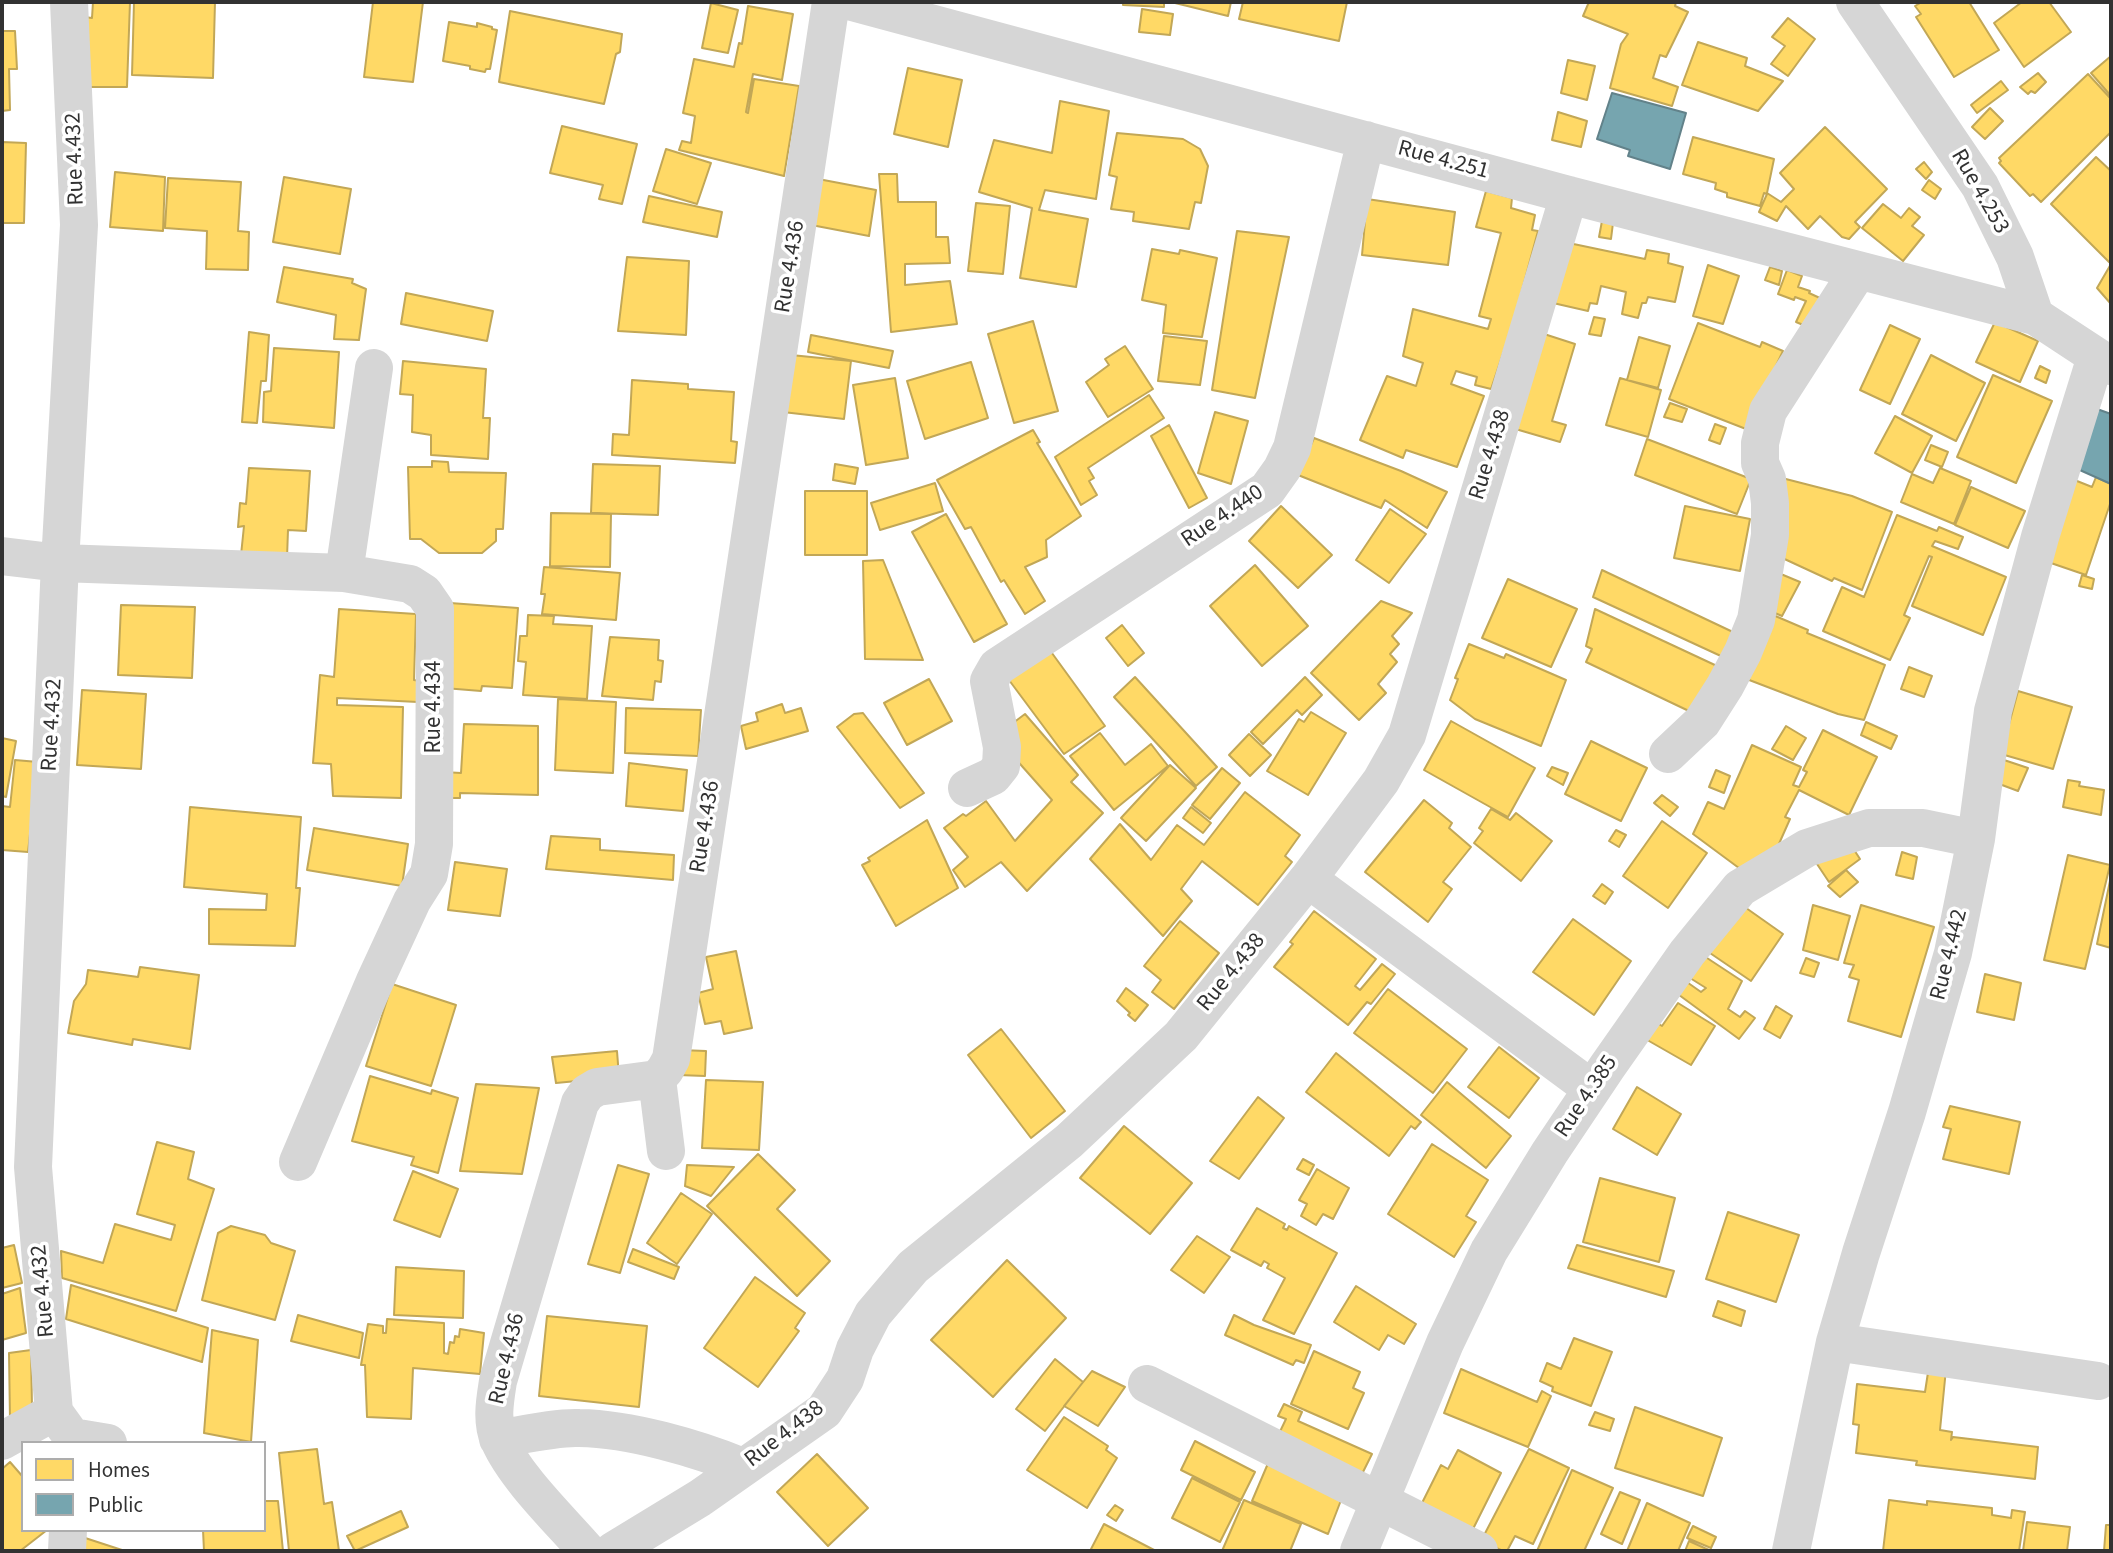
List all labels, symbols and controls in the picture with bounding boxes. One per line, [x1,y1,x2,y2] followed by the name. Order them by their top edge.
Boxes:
[61,112,91,206] street label: Rue 4.432
[1394,136,1492,186] street label: Rue 4.251
[1944,145,2014,239] street label: Rue 4.253
[770,219,812,315] street label: Rue 4.436
[1464,406,1518,504] street label: Rue 4.438
[1177,480,1269,554] street label: Rue 4.440
[421,660,449,754] street label: Rue 4.434
[37,678,69,772] street label: Rue 4.432
[685,779,727,875] street label: Rue 4.436
[1925,907,1975,1003] street label: Rue 4.442
[1192,928,1272,1018] street label: Rue 4.438
[1550,1051,1624,1143] street label: Rue 4.385
[26,1243,62,1339] street label: Rue 4.432
[484,1311,532,1407] street label: Rue 4.436
[740,1395,830,1475] street label: Rue 4.438
[21,1441,266,1532] legend
[88,1455,150,1485] text: Homes
[88,1490,143,1520] text: Public

